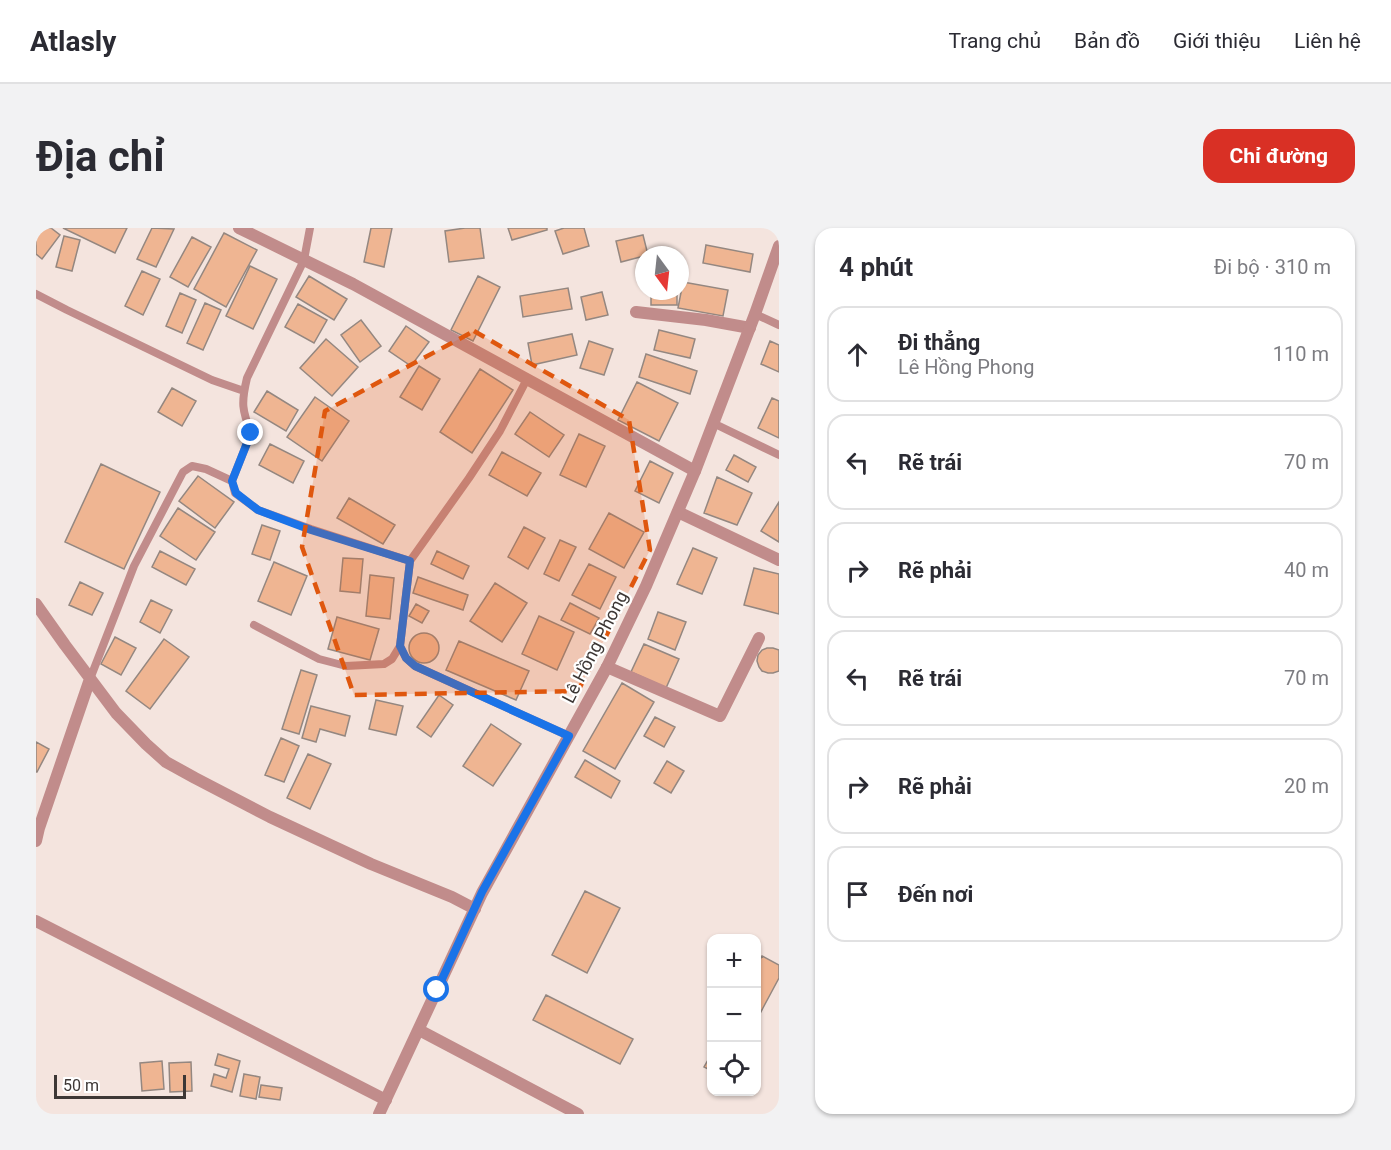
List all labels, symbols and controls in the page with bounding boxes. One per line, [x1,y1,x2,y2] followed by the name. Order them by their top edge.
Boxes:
[30,25,116,58] text: Atlasly
[948,29,1041,53] text: Trang chủ
[1074,29,1140,53] text: Bản đồ
[1173,29,1261,53] text: Giới thiệu
[1294,29,1361,53] text: Liên hệ
[1203,129,1355,183] button: Chỉ đường
[36,132,165,181] text: Địa chỉ
[635,246,689,300] north arrow
[839,252,913,282] text: 4 phút
[1214,255,1331,279] text: Đi bộ · 310 m
[898,330,980,355] text: Đi thẳng
[841,338,874,371] icon: ahead
[1273,342,1329,366] text: 110 m
[898,355,1035,379] text: Lê Hồng Phong
[237,419,263,445] route end
[841,446,874,479] icon: left
[898,450,962,475] text: Rẽ trái
[1284,450,1329,474] text: 70 m
[841,554,874,587] icon: right
[898,558,972,583] text: Rẽ phải
[1284,558,1329,582] text: 40 m
[557,587,632,706] street label: Lê Hồng Phong
[841,662,874,695] icon: left
[898,666,962,691] text: Rẽ trái
[1284,666,1329,690] text: 70 m
[841,770,874,803] icon: right
[898,774,972,799] text: Rẽ phải
[1284,774,1329,798] text: 20 m
[841,878,874,911] icon: arrive
[898,882,973,907] text: Đến nơi
[707,934,761,1096] map controls
[707,934,761,988] button: +
[423,976,449,1002] route start
[707,988,761,1042] button: −
[707,1042,761,1096] button: locate
[54,1072,186,1100] scale bar
[63,1076,99,1095] text: 50 m

